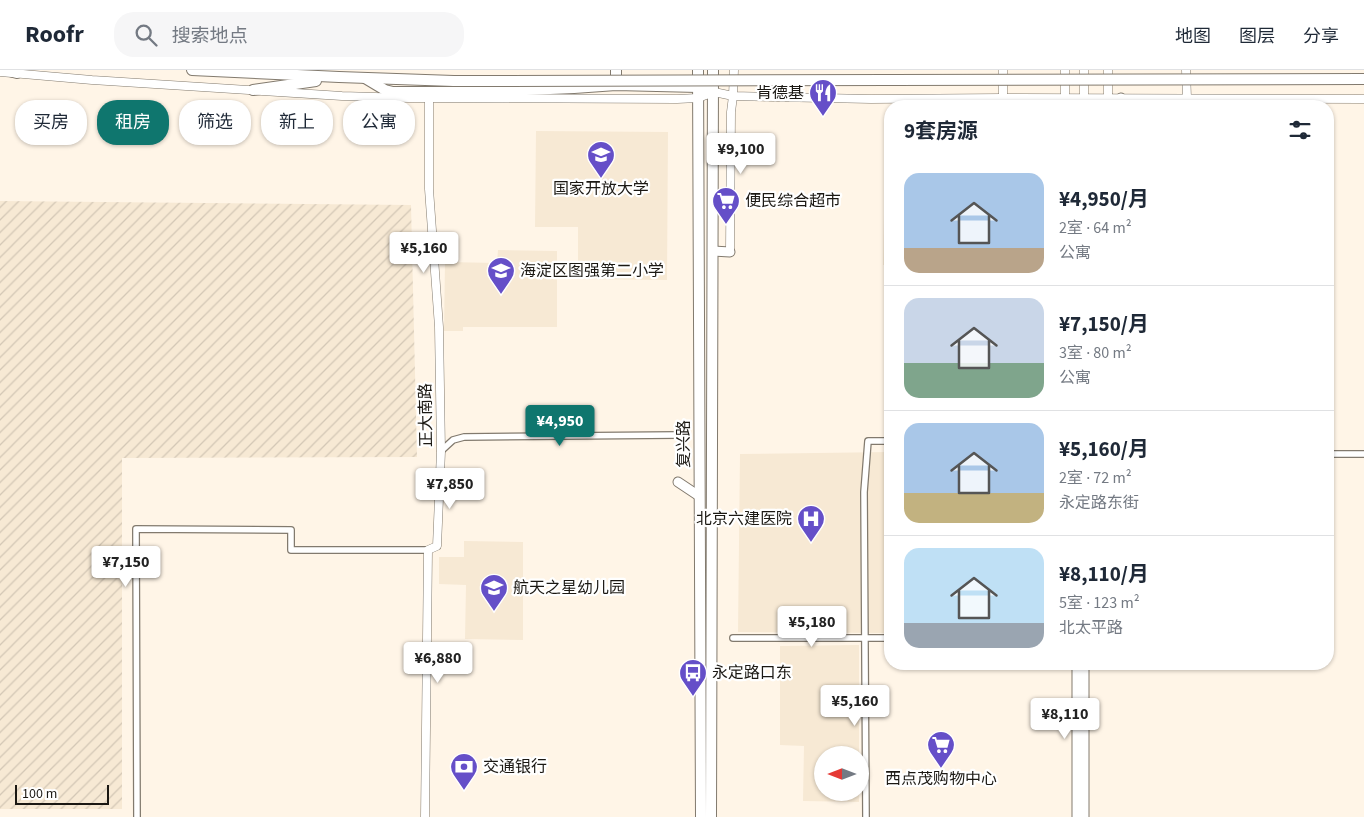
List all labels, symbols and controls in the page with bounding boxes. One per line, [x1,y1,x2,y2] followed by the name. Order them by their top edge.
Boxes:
[114,12,464,57] search box
[25,17,84,52] text: Roofr
[132,21,160,49] icon: search
[172,23,248,50] text: 搜索地点
[1175,24,1211,49] text: 地图
[1239,24,1275,49] text: 图层
[1303,24,1339,49] text: 分享
[808,78,838,117] restaurant icon: 肯德基
[756,82,804,104] place label: 肯德基
[15,100,87,145] chip: 买房
[97,100,169,145] chip: 租房
[179,100,251,145] chip: 筛选
[261,100,333,145] chip: 新上
[343,100,415,145] chip: 公寓
[904,116,978,146] text: 9套房源
[1286,116,1314,144] icon: filters
[700,132,782,175] pin: ¥9,100
[717,138,765,160] text: ¥9,100
[586,140,616,179] school or university icon: 国家开放大学
[553,178,649,200] place label: 国家开放大学
[1059,184,1149,214] text: ¥4,950/月
[711,186,741,225] supermarket icon: 便民综合超市
[745,190,841,212] place label: 便民综合超市
[944,193,1004,253] icon: home
[1059,217,1132,239] text: 2室 · 64 m²
[383,232,465,274] pin: ¥5,160
[400,237,448,259] text: ¥5,160
[1059,242,1091,264] text: 公寓
[486,256,516,295] school or university icon: 海淀区图强第二小学
[520,260,664,282] place label: 海淀区图强第二小学
[1059,309,1149,339] text: ¥7,150/月
[944,318,1004,378] icon: home
[1059,342,1132,364] text: 3室 · 80 m²
[1059,367,1091,389] text: 公寓
[414,383,438,447] street label: 正大南路
[519,404,601,447] pin: ¥4,950
[536,410,584,432] text: ¥4,950
[673,420,695,468] street label: 复兴路
[1059,434,1149,464] text: ¥5,160/月
[944,443,1004,503] icon: home
[1059,467,1132,489] text: 2室 · 72 m²
[409,468,491,510] pin: ¥7,850
[426,473,474,495] text: ¥7,850
[1059,492,1139,514] text: 永定路东街
[796,504,826,543] hospital icon: 北京六建医院
[696,508,792,530] place label: 北京六建医院
[85,546,167,588] pin: ¥7,150
[102,551,150,573] text: ¥7,150
[1059,559,1149,589] text: ¥8,110/月
[944,568,1004,628] icon: home
[479,573,509,612] school or university icon: 航天之星幼儿园
[513,577,625,599] place label: 航天之星幼儿园
[1059,592,1140,614] text: 5室 · 123 m²
[771,606,853,648] pin: ¥5,180
[788,611,836,633] text: ¥5,180
[1059,617,1123,639] text: 北太平路
[397,642,479,684] pin: ¥6,880
[414,647,462,669] text: ¥6,880
[678,658,708,697] bus stop icon: 永定路口东
[712,662,792,684] place label: 永定路口东
[814,684,896,727] pin: ¥5,160
[831,690,879,712] text: ¥5,160
[1024,698,1106,740] pin: ¥8,110
[1041,703,1089,725] text: ¥8,110
[926,730,956,769] supermarket icon: 西点茂购物中心
[814,746,869,801] north arrow
[814,746,869,801] map controls
[449,752,479,791] bank icon: 交通银行
[483,756,547,778] place label: 交通银行
[885,768,997,790] place label: 西点茂购物中心
[15,782,109,805] scale bar
[22,784,57,804] text: 100 m

